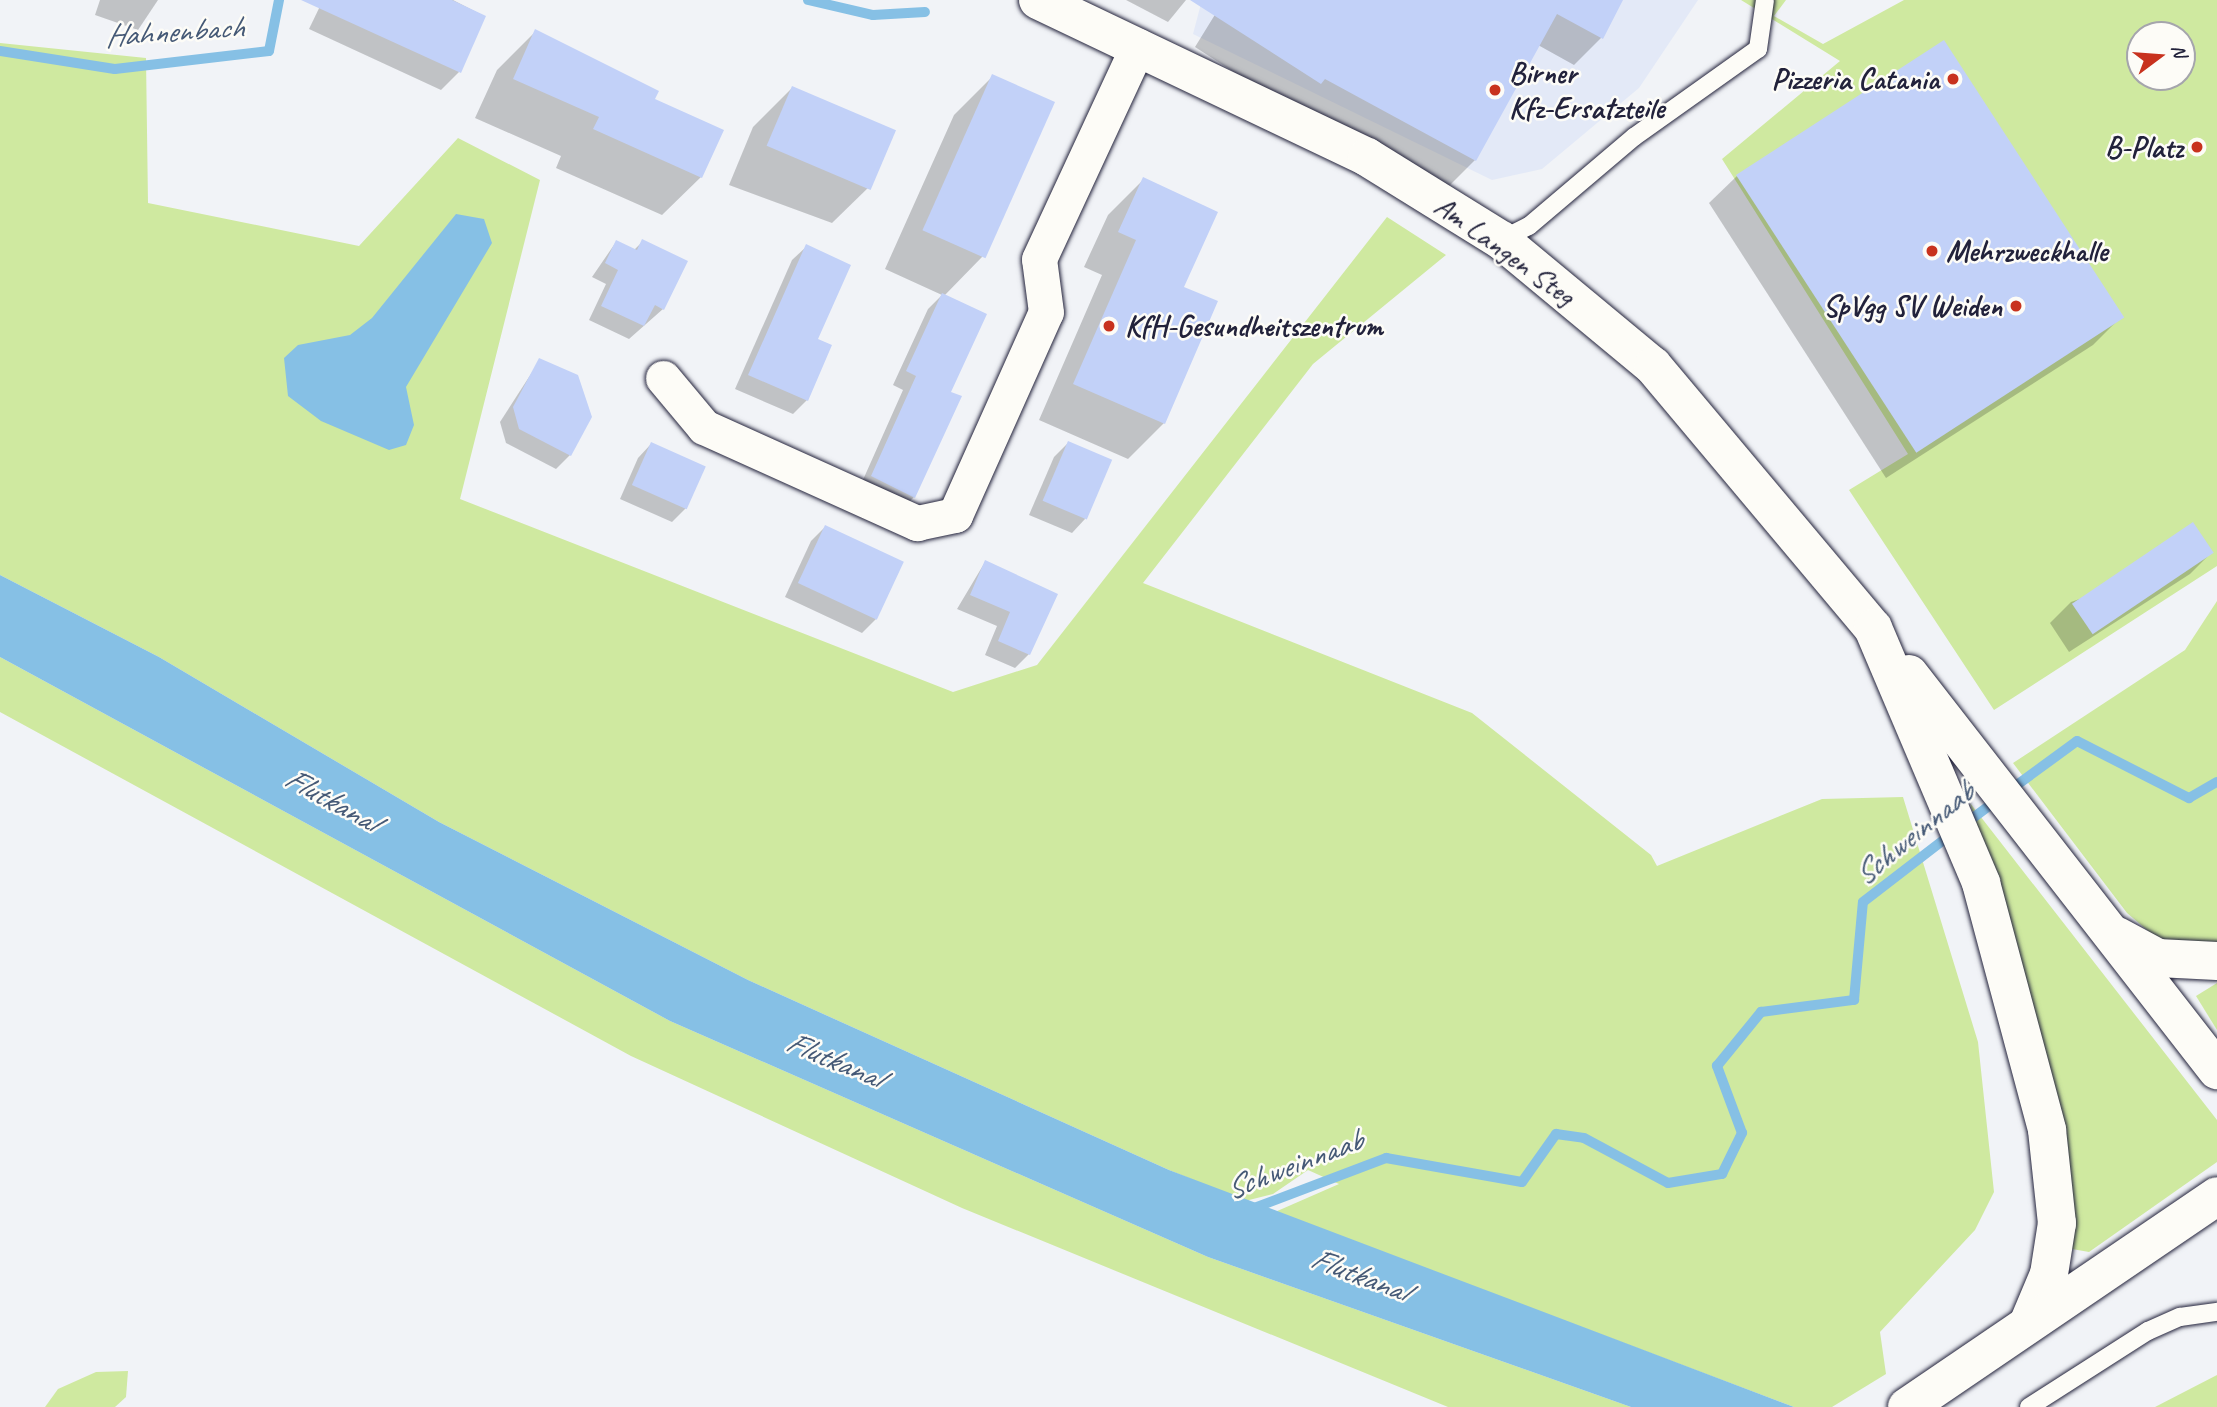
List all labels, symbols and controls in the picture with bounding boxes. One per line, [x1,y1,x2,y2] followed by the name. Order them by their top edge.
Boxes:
[103,8,245,56] water label: Hahnenbach
[2126,21,2196,91] north arrow
[2166,42,2192,60] text: N
[1509,55,1664,125] place label: Birner Kfz-Ersatzteile
[1770,61,1939,97] place label: Pizzeria Catania
[1945,71,1961,87] marker: Pizzeria Catania
[1487,82,1503,98] marker: Birner Kfz-Ersatzteile
[2105,129,2183,165] place label: B-Platz
[2189,139,2205,155] marker: B-Platz
[1428,187,1582,313] street label: Am Langen Steg
[1946,233,2107,269] place label: Mehrzweckhalle
[1924,243,1940,259] marker: Mehrzweckhalle
[1822,288,2002,324] place label: SpVgg SV Weiden
[2008,298,2024,314] marker: SpVgg SV Weiden
[1125,308,1383,344] place label: KfH-Gesundheitszentrum
[1099,316,1119,336] marker: KfH-Gesundheitszentrum
[278,759,384,841] water label: Flutkanal
[1846,774,1982,894] water label: Schweinnaab
[780,1023,888,1097] water label: Flutkanal
[1220,1121,1368,1209] water label: Schweinnaab
[1305,1239,1413,1311] water label: Flutkanal

